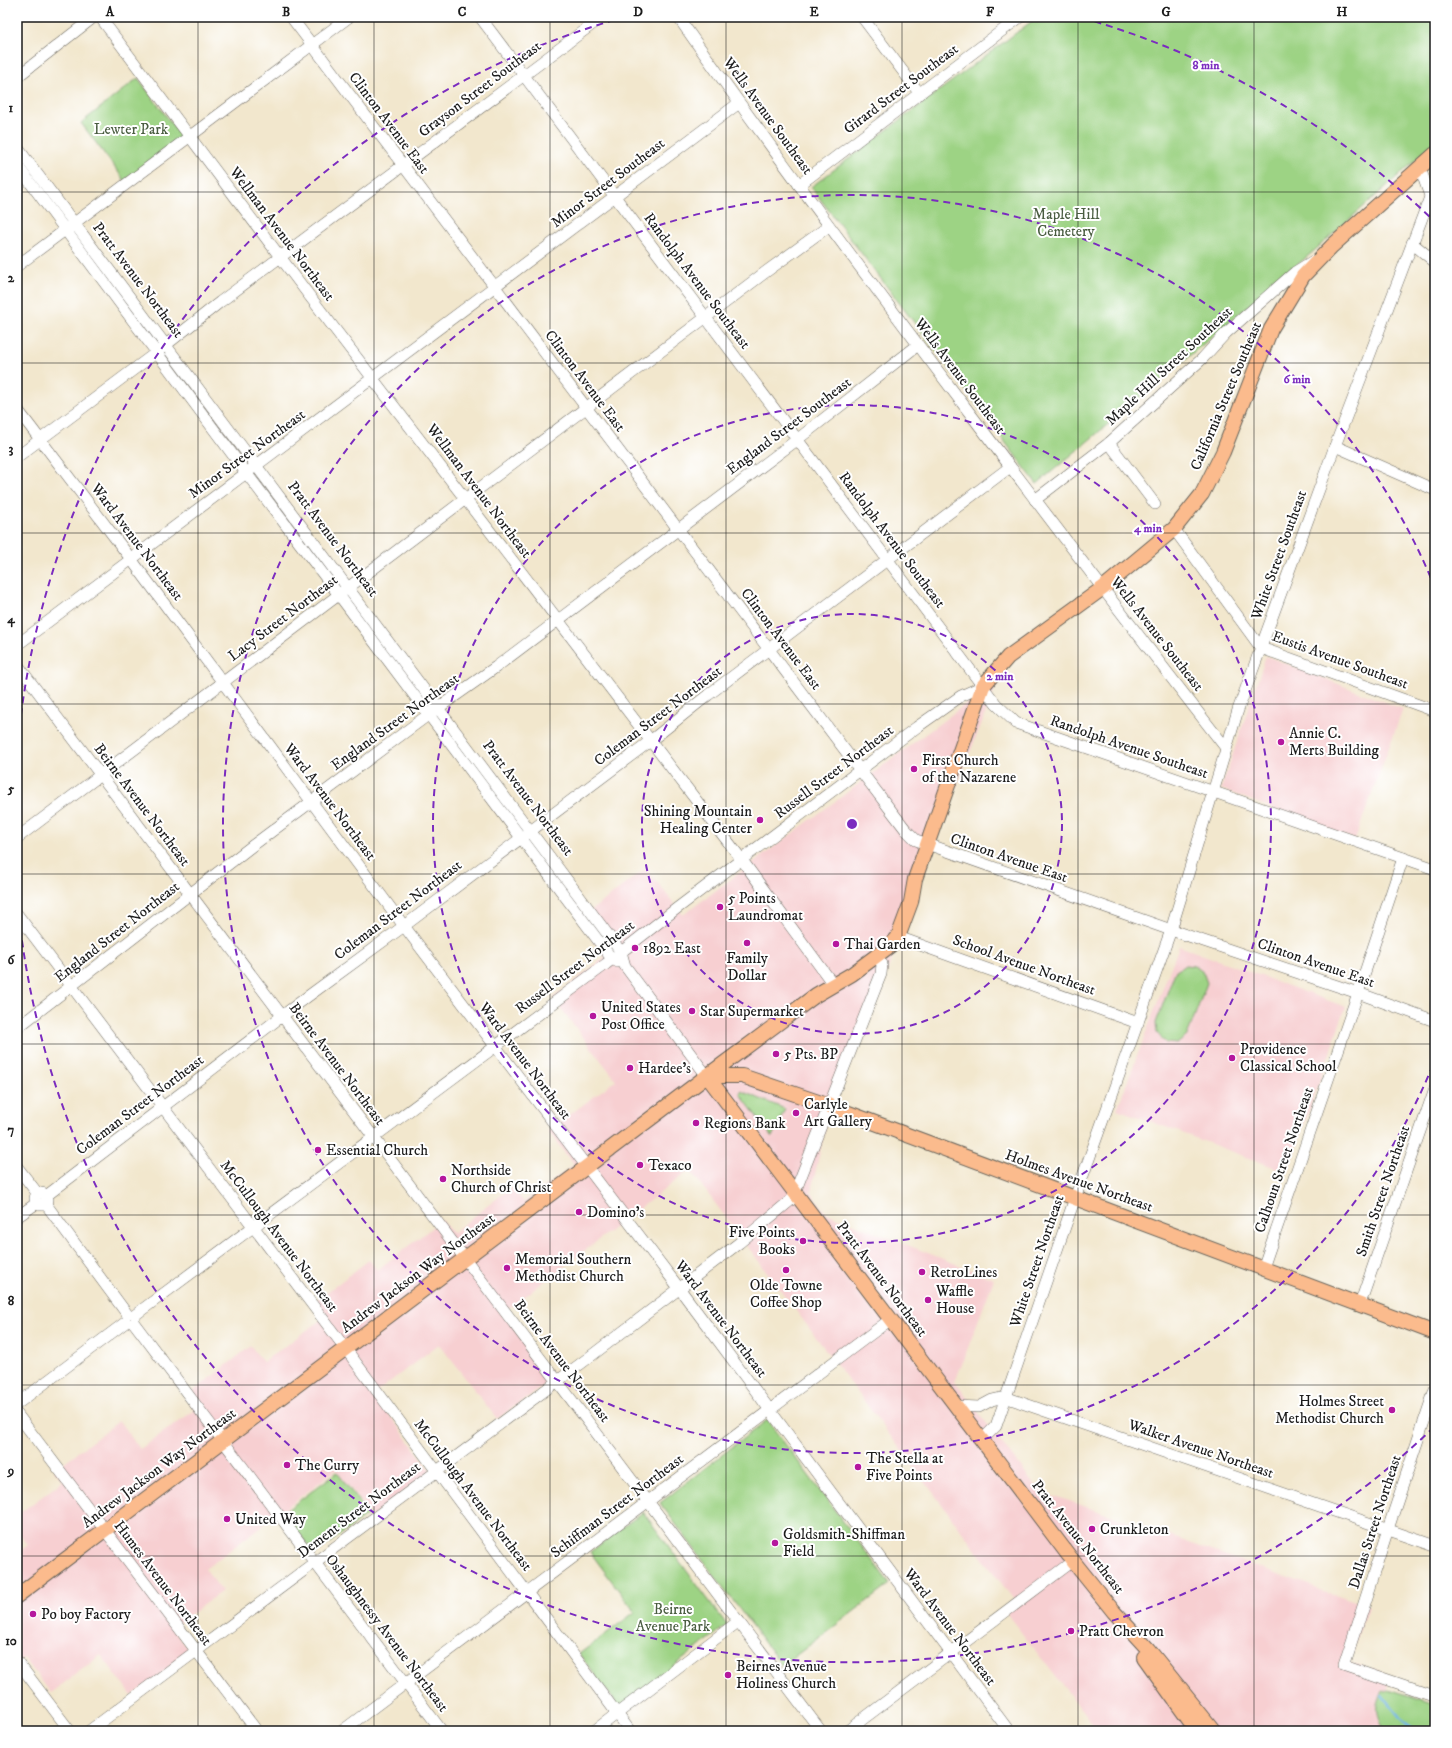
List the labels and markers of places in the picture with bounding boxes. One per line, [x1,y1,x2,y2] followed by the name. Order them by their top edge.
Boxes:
[1289,724,1380,760] place label: Annie C. Merts Building
[1276,737,1286,747] marker: Annie C. Merts Building
[922,751,1016,787] place label: First Church of the Nazarene
[909,764,919,774] marker: First Church of the Nazarene
[644,802,752,838] place label: Shining Mountain Healing Center
[755,815,765,825] marker: Shining Mountain Healing Center
[845,817,859,831] centre of rings
[728,889,803,925] place label: 5 Points Laundromat
[715,902,725,912] marker: 5 Points Laundromat
[844,935,921,954] place label: Thai Garden
[742,938,752,948] marker: Family Dollar
[643,939,701,958] place label: 1892 East
[831,939,841,949] marker: Thai Garden
[630,943,640,953] marker: 1892 East
[726,949,769,985] place label: Family Dollar
[601,998,681,1034] place label: United States Post Office
[700,1002,804,1021] place label: Star Supermarket
[687,1006,697,1016] marker: Star Supermarket
[588,1011,598,1021] marker: United States Post Office
[1240,1040,1337,1076] place label: Providence Classical School
[784,1045,838,1064] place label: 5 Pts. BP
[771,1049,781,1059] marker: 5 Pts. BP
[1227,1053,1237,1063] marker: Providence Classical School
[638,1059,691,1078] place label: Hardee's
[625,1063,635,1073] marker: Hardee's
[804,1095,873,1131] place label: Carlyle Art Gallery
[791,1108,801,1118] marker: Carlyle Art Gallery
[704,1114,786,1133] place label: Regions Bank
[691,1118,701,1128] marker: Regions Bank
[326,1141,428,1160] place label: Essential Church
[313,1145,323,1155] marker: Essential Church
[648,1156,692,1175] place label: Texaco
[635,1160,645,1170] marker: Texaco
[451,1161,552,1197] place label: Northside Church of Christ
[438,1174,448,1184] marker: Northside Church of Christ
[587,1203,644,1222] place label: Domino's
[574,1207,584,1217] marker: Domino's
[729,1223,795,1259] place label: Five Points Books
[798,1236,808,1246] marker: Five Points Books
[515,1250,632,1286] place label: Memorial Southern Methodist Church
[502,1263,512,1273] marker: Memorial Southern Methodist Church
[930,1263,997,1282] place label: RetroLines
[781,1265,791,1275] marker: Olde Towne Coffee Shop
[917,1267,927,1277] marker: RetroLines
[750,1276,822,1312] place label: Olde Towne Coffee Shop
[935,1282,974,1318] place label: Waffle House
[923,1295,933,1305] marker: Waffle House
[1275,1392,1384,1428] place label: Holmes Street Methodist Church
[1387,1405,1397,1415] marker: Holmes Street Methodist Church
[866,1449,943,1485] place label: The Stella at Five Points
[295,1456,360,1475] place label: The Curry
[282,1460,292,1470] marker: The Curry
[853,1462,863,1472] marker: The Stella at Five Points
[235,1510,307,1529] place label: United Way
[222,1514,232,1524] marker: United Way
[1100,1520,1169,1539] place label: Crunkleton
[1087,1524,1097,1534] marker: Crunkleton
[783,1525,905,1561] place label: Goldsmith-Shiffman Field
[770,1538,780,1548] marker: Goldsmith-Shiffman Field
[41,1605,132,1624] place label: Po boy Factory
[28,1609,38,1619] marker: Po boy Factory
[1079,1622,1164,1641] place label: Pratt Chevron
[1066,1626,1076,1636] marker: Pratt Chevron
[736,1657,836,1693] place label: Beirnes Avenue Holiness Church
[723,1670,733,1680] marker: Beirnes Avenue Holiness Church

